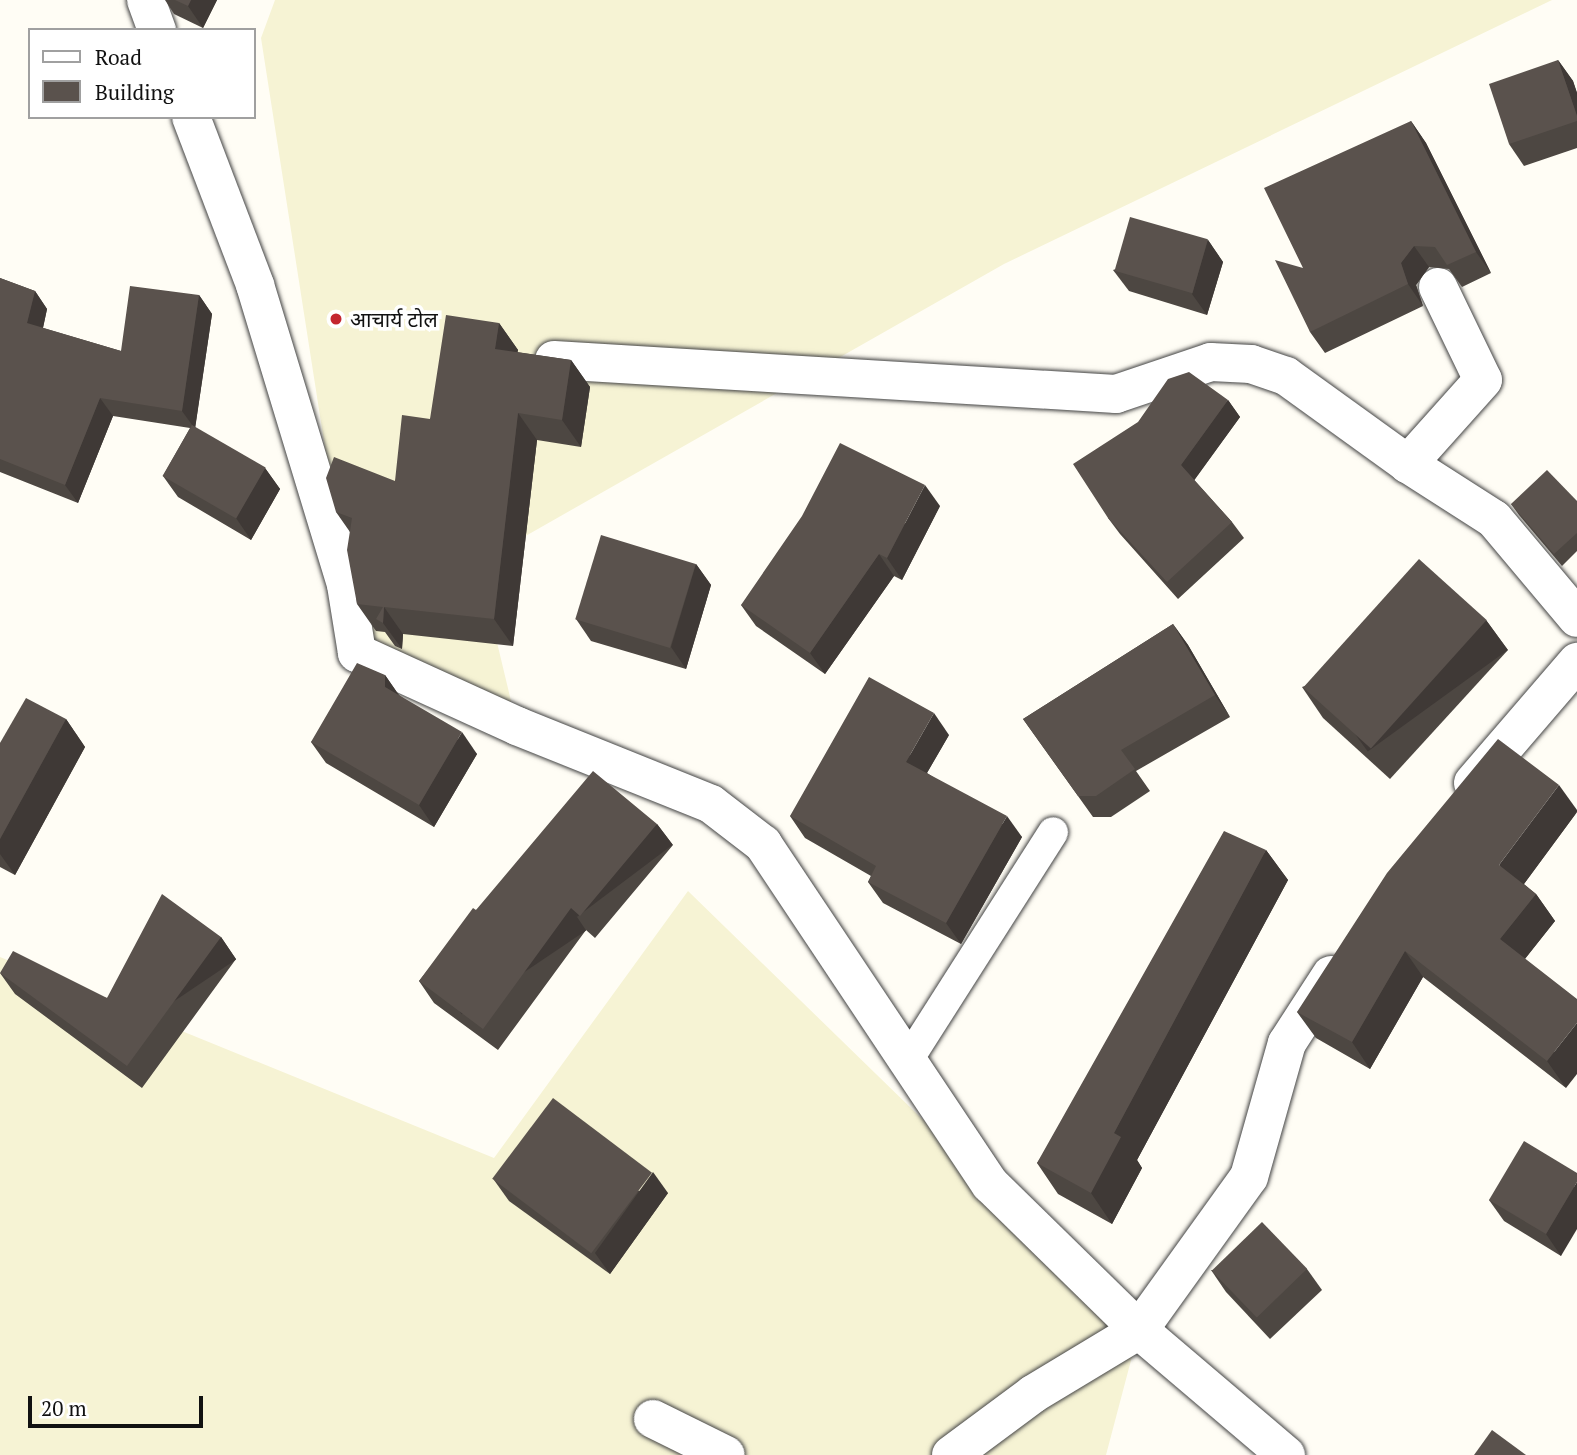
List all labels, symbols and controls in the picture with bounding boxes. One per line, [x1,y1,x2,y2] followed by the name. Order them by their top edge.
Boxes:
[28,28,256,119] legend
[95,43,142,71] text: Road
[95,78,174,106] text: Building
[350,306,438,332] place label: आचार्य टोल
[328,311,344,327] marker: आचार्य टोल
[32,1382,206,1426] scale bar
[41,1394,87,1422] text: 20 m

